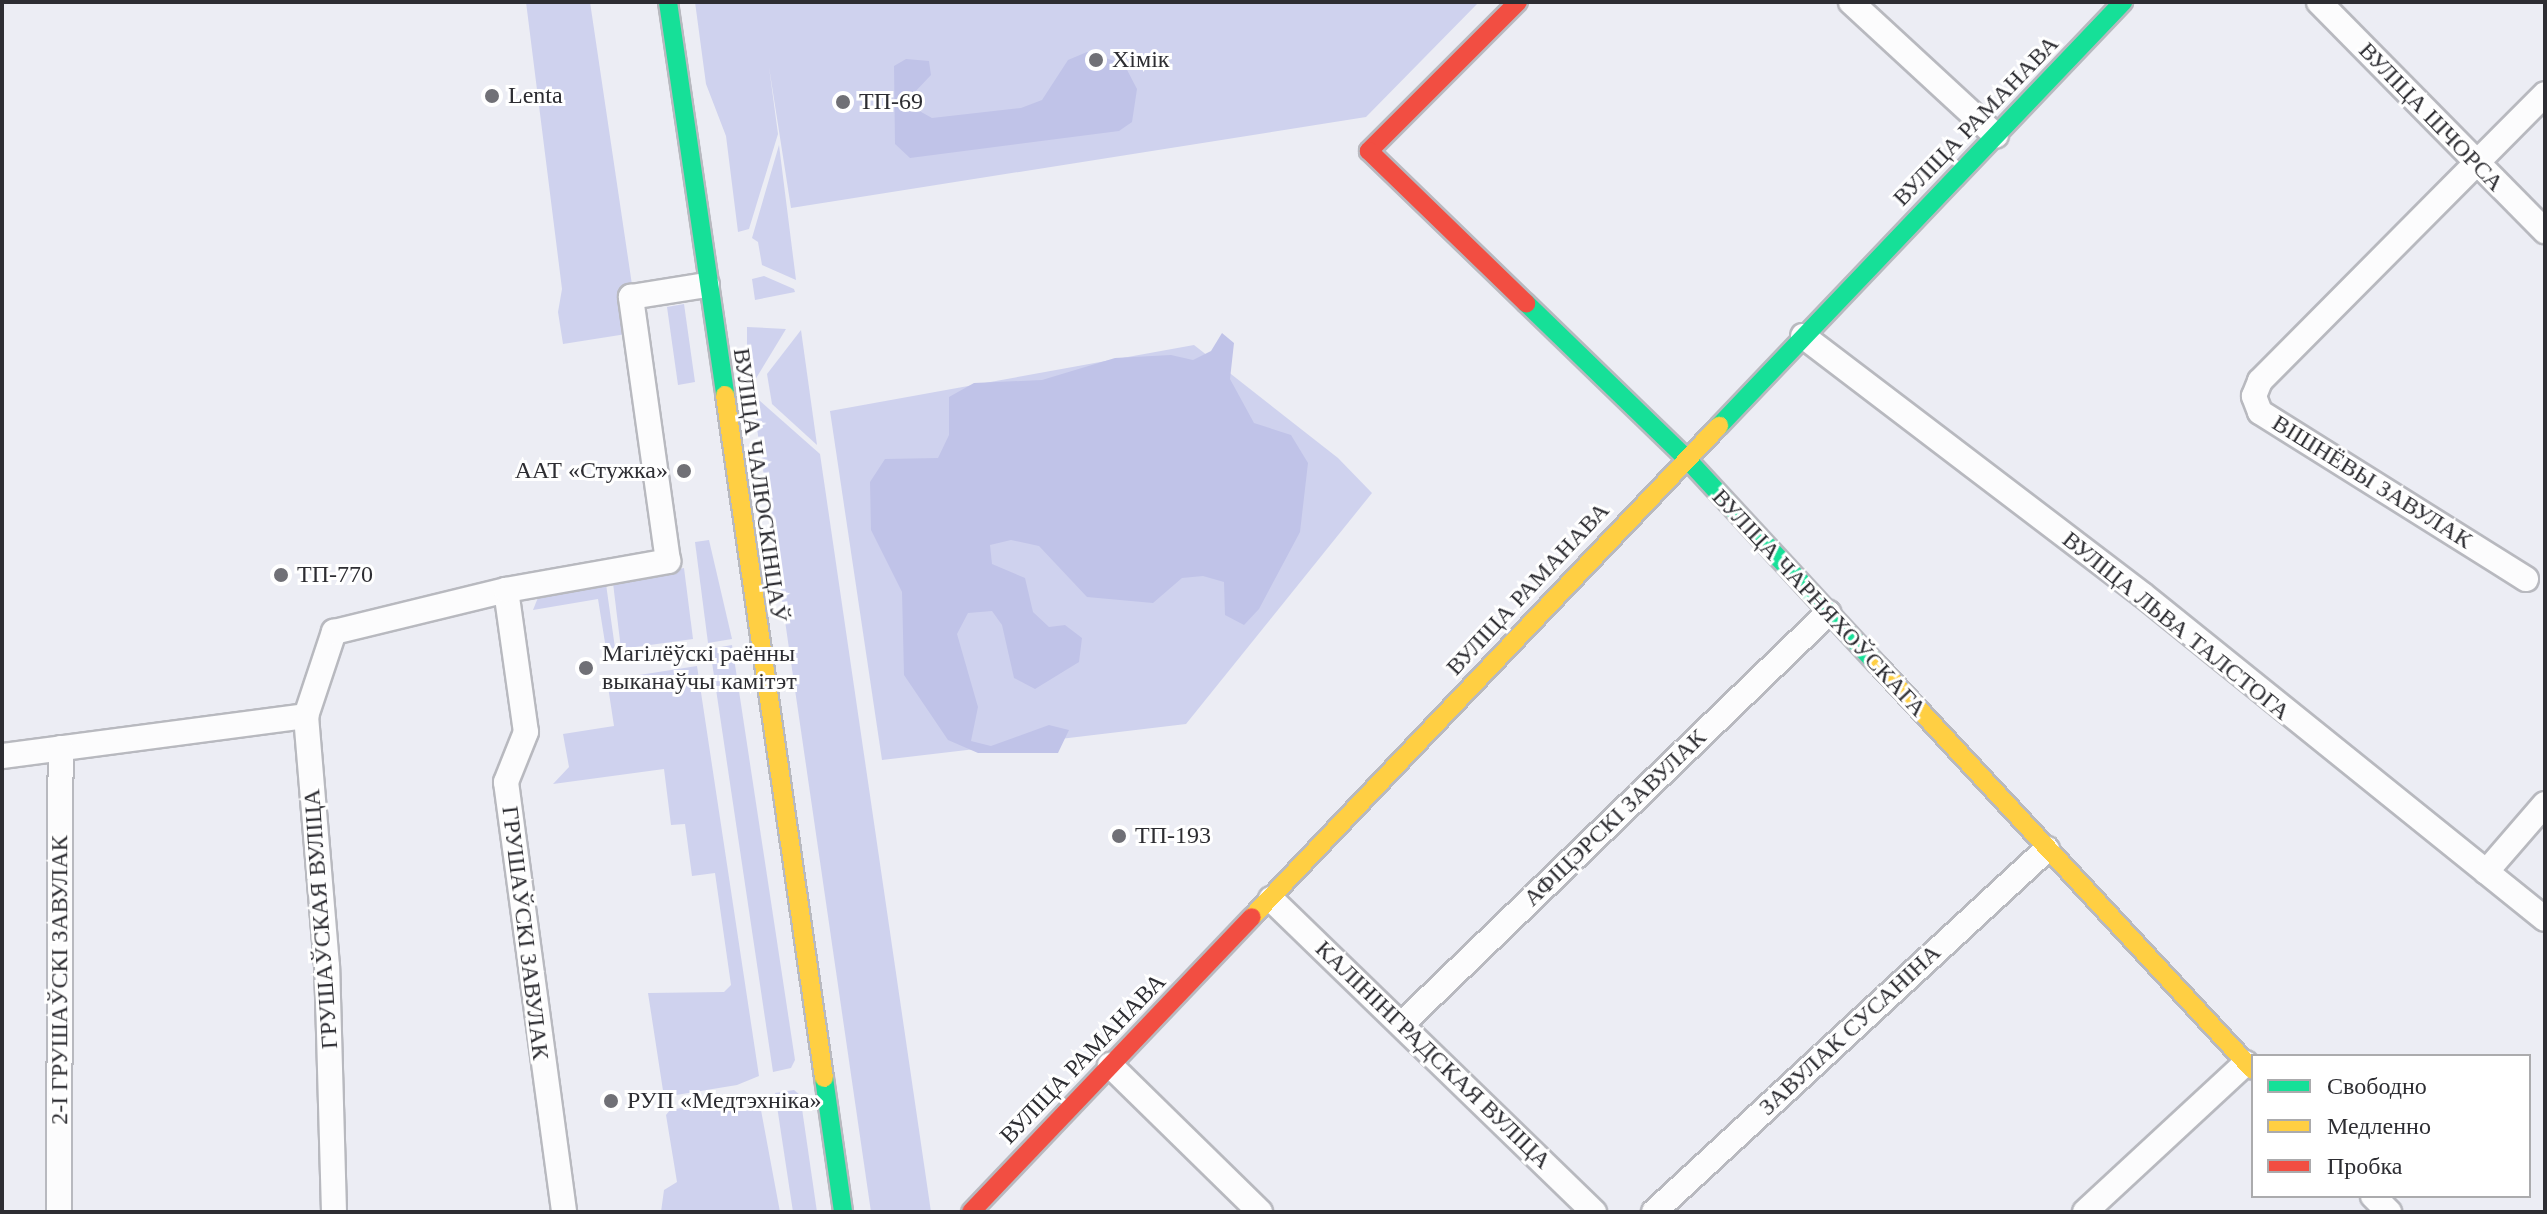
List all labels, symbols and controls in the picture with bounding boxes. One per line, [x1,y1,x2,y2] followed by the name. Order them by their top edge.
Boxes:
[1887,30,2065,212] street label: ВУЛІЦА РАМАНАВА
[2352,36,2510,198] street label: ВУЛІЦА ШЧОРСА
[1112,46,1170,74] place label: Хімік
[1087,51,1105,69] marker: Хімік
[508,82,563,110] place label: Lenta
[483,87,501,105] marker: Lenta
[859,88,923,116] place label: ТП-69
[834,93,852,111] marker: ТП-69
[727,346,793,624] street label: ВУЛІЦА ЧАЛЮСКІНЦАЎ
[2267,409,2477,555] street label: ВІШНЁВЫ ЗАВУЛАК
[515,457,668,485] place label: ААТ «Стужка»
[675,462,693,480] marker: ААТ «Стужка»
[1706,483,1932,723] street label: ВУЛІЦА ЧАРНЯХОЎСКАГА
[1440,497,1616,681] street label: ВУЛІЦА РАМАНАВА
[2056,525,2296,727] street label: ВУЛІЦА ЛЬВА ТАЛСТОГА
[297,561,373,589] place label: ТП-770
[272,566,290,584] marker: ТП-770
[602,640,797,696] place label: Магілёўскі раённы выканаўчы камітэт
[577,659,595,677] marker: Магілёўскі раённы выканаўчы камітэт
[1518,723,1712,913] street label: АФІЦЭРСКІ ЗАВУЛАК
[298,788,344,1050] street label: ГРУШАЎСКАЯ ВУЛІЦА
[495,804,555,1062] street label: ГРУШАЎСКІ ЗАВУЛАК
[1135,822,1211,850] place label: ТП-193
[1110,827,1128,845] marker: ТП-193
[46,835,74,1125] street label: 2-І ГРУШАЎСКІ ЗАВУЛАК
[1309,935,1557,1175] street label: КАЛІНІНГРАДСКАЯ ВУЛІЦА
[1753,938,1947,1122] street label: ЗАВУЛАК СУСАНІНА
[994,968,1172,1150] street label: ВУЛІЦА РАМАНАВА
[2251,1054,2531,1198] legend
[2327,1073,2427,1099] text: Свободно
[627,1087,822,1115] place label: РУП «Медтэхніка»
[602,1092,620,1110] marker: РУП «Медтэхніка»
[2327,1113,2431,1139] text: Медленно
[2327,1153,2403,1179] text: Пробка

